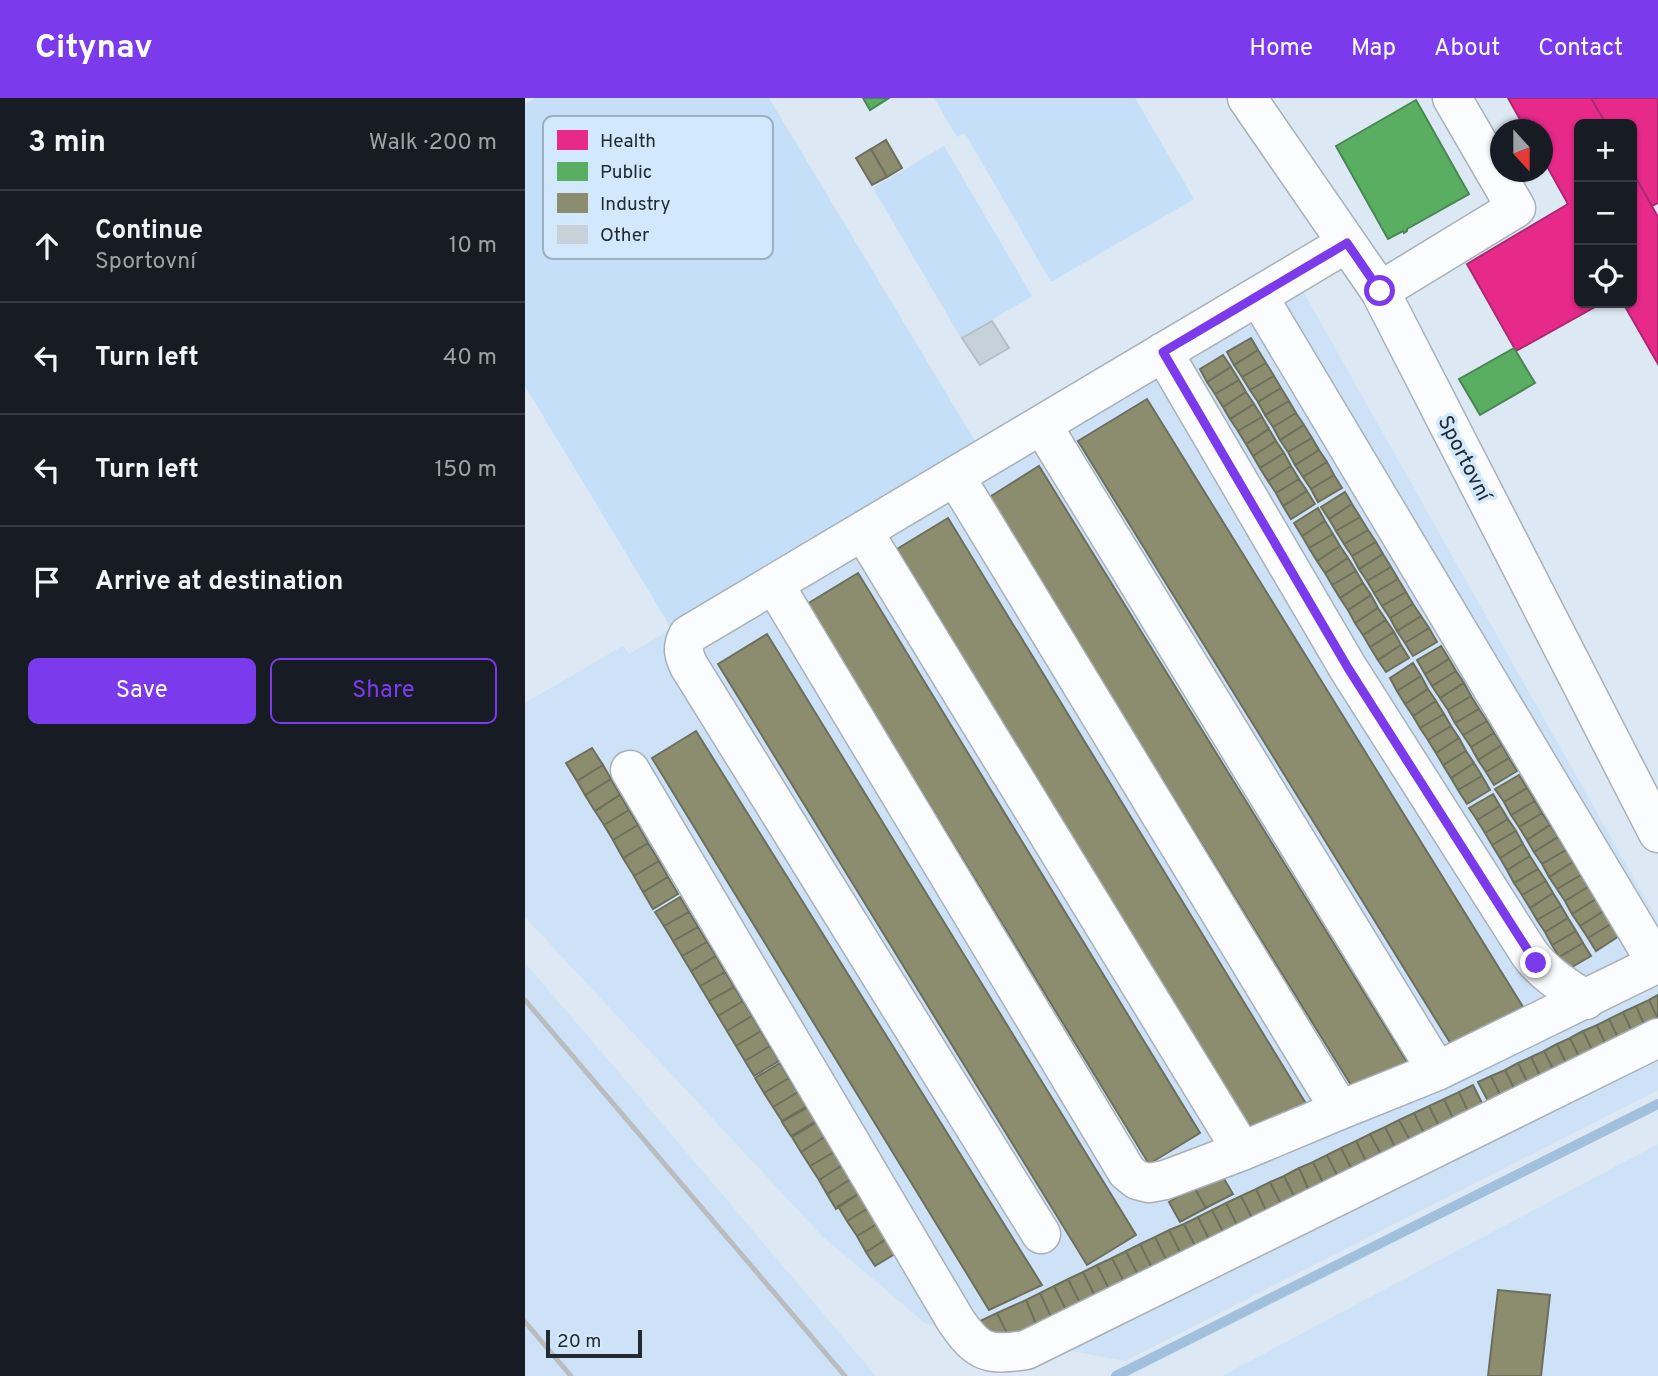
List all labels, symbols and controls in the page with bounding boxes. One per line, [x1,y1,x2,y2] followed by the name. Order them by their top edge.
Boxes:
[35,28,153,70] text: Citynav
[1249,34,1313,64] text: Home
[1351,34,1396,64] text: Map
[1434,34,1500,64] text: About
[1538,34,1623,64] text: Contact
[543,116,773,259] legend
[1490,119,1553,182] north arrow
[1574,119,1637,308] map controls
[1574,119,1637,182] button: +
[28,125,106,162] text: 3 min
[369,129,497,158] text: Walk · 200 m
[600,130,656,154] text: Health
[600,161,652,185] text: Public
[1574,182,1637,245] button: −
[600,193,670,217] text: Industry
[95,215,203,248] text: Continue
[600,224,650,248] text: Other
[28,227,66,265] icon: ahead
[449,232,497,261] text: 10 m
[1574,245,1637,308] button: locate
[95,248,196,277] text: Sportovní
[1364,275,1395,306] route start
[28,339,66,377] icon: left
[95,342,199,375] text: Turn left
[443,344,497,373] text: 40 m
[1431,411,1497,507] street label: Sportovní
[28,451,66,489] icon: left
[95,454,199,487] text: Turn left
[435,456,497,485] text: 150 m
[28,563,66,601] icon: arrive
[95,566,343,599] text: Arrive at destination
[28,658,256,724] button: Save
[270,658,497,724] button: Share
[1520,947,1551,978] route end
[546,1327,642,1359] scale bar
[557,1330,601,1354] text: 20 m

